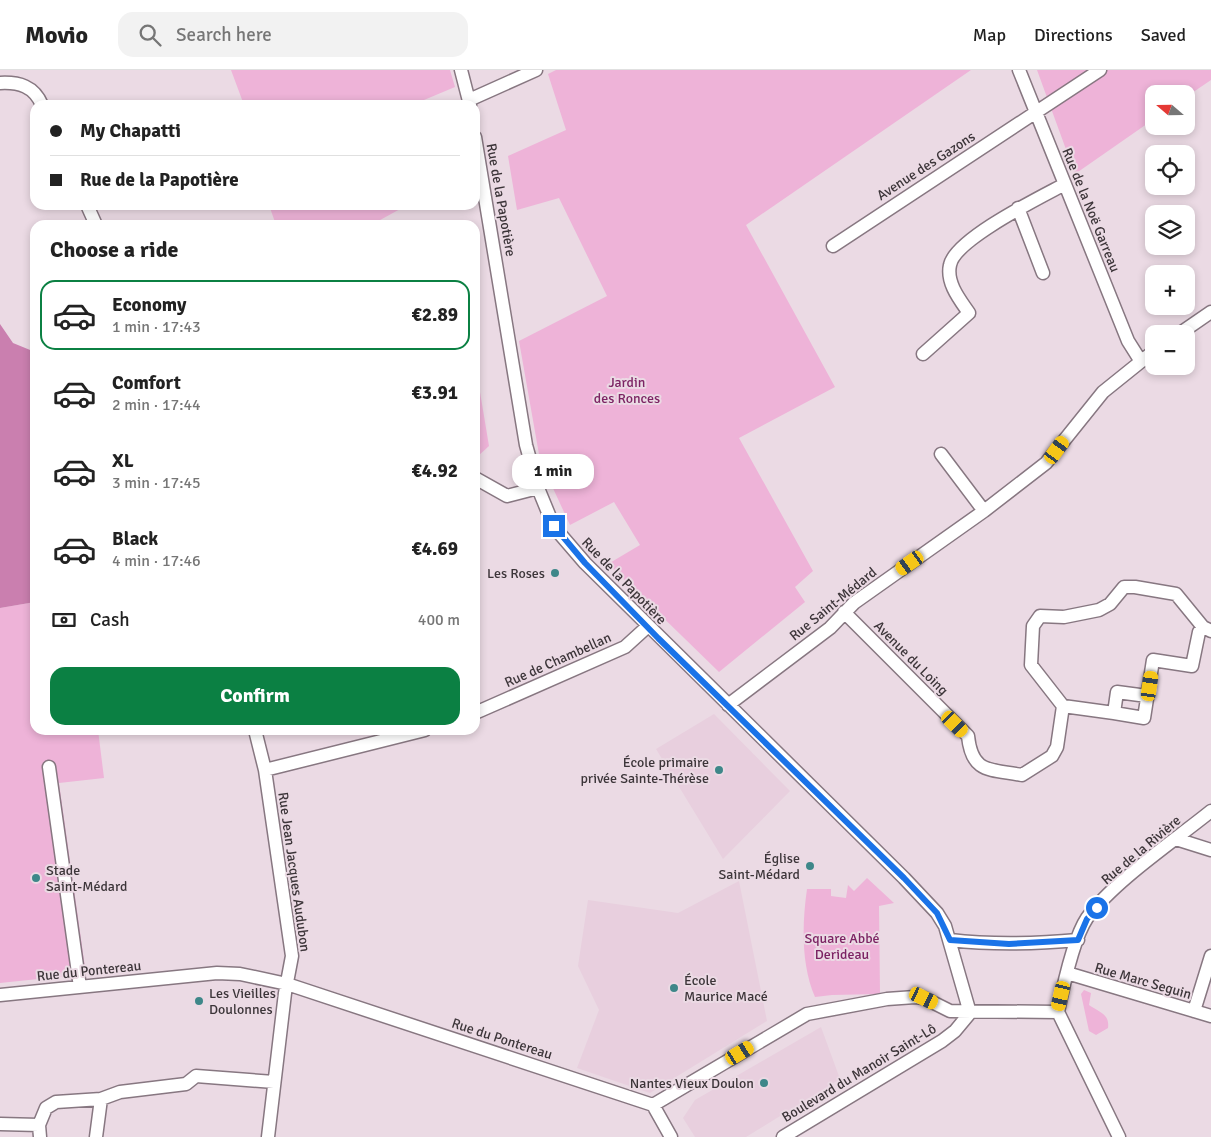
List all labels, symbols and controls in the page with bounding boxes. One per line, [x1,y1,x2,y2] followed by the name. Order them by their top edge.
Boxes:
[118,12,468,57] search box
[25,20,88,50] text: Movio
[136,21,164,49] icon: search
[176,23,272,47] text: Search here
[973,24,1006,46] text: Map
[1034,24,1113,46] text: Directions
[1141,24,1186,46] text: Saved
[1145,85,1195,135] north arrow
[1145,85,1195,375] map controls
[80,119,181,143] text: My Chapatti
[874,128,978,204] street label: Avenue des Gazons
[483,142,519,258] street label: Rue de la Papotière
[1058,145,1124,275] street label: Rue de la Noë Garreau
[1145,145,1195,195] button: locate
[80,168,239,192] text: Rue de la Papotière
[1145,205,1195,255] button: layers
[50,236,178,263] text: Choose a ride
[1145,265,1195,315] button: +
[52,293,97,338] icon: car
[112,293,186,317] text: Economy
[412,303,458,327] text: €2.89
[112,317,201,337] text: 1 min · 17:43
[1145,325,1195,375] button: −
[52,371,97,416] icon: car
[112,371,181,395] text: Comfort
[594,374,660,407] park label: Jardin des Ronces
[412,381,458,405] text: €3.91
[112,395,201,415] text: 2 min · 17:44
[1042,433,1071,467] car
[52,449,97,494] icon: car
[112,449,134,473] text: XL
[513,454,595,488] callout: 1 min
[412,459,458,483] text: €4.92
[534,461,572,481] text: 1 min
[112,473,201,493] text: 3 min · 17:45
[543,515,565,537] route end
[52,527,97,572] icon: car
[112,527,158,551] text: Black
[578,534,670,628] street label: Rue de la Papotière
[412,537,458,561] text: €4.69
[893,548,926,578] car
[112,551,201,571] text: 4 min · 17:46
[786,564,880,644] street label: Rue Saint-Médard
[487,565,545,582] place label: Les Roses
[549,567,561,579] marker: Les Roses
[50,606,78,634] icon: cash
[90,608,130,632] text: Cash
[418,610,460,630] text: 400 m
[870,617,952,699] street label: Avenue du Loing
[502,629,614,691] street label: Rue de Chambellan
[50,667,460,725] button: Confirm
[1140,670,1159,702] car
[939,708,970,740] car
[580,754,709,787] place label: École primaire privée Sainte-Thérèse
[713,764,725,776] marker: École primaire privée Sainte-Thérèse
[274,791,314,953] street label: Rue Jean Jacques Audubon
[1098,812,1184,888] street label: Rue de la Rivière
[719,850,800,883] place label: Église Saint-Médard
[804,860,816,872] marker: Église Saint-Médard
[46,862,127,895] place label: Stade Saint-Médard
[30,872,42,884] marker: Stade Saint-Médard
[1086,897,1108,919] route start
[804,930,880,963] park label: Square Abbé Derideau
[36,957,142,985] street label: Rue du Pontereau
[1093,959,1193,1003] street label: Rue Marc Seguin
[684,972,768,1005] place label: École Maurice Macé
[1050,980,1071,1012] car
[668,982,680,994] marker: École Maurice Macé
[209,985,276,1018] place label: Les Vieilles Doulonnes
[907,985,940,1011] car
[193,995,205,1007] marker: Les Vieilles Doulonnes
[450,1015,554,1063] street label: Rue du Pontereau
[779,1020,939,1126] street label: Boulevard du Manoir Saint-Lô
[723,1039,756,1067] car
[630,1075,754,1092] place label: Nantes Vieux Doulon
[758,1077,770,1089] marker: Nantes Vieux Doulon

